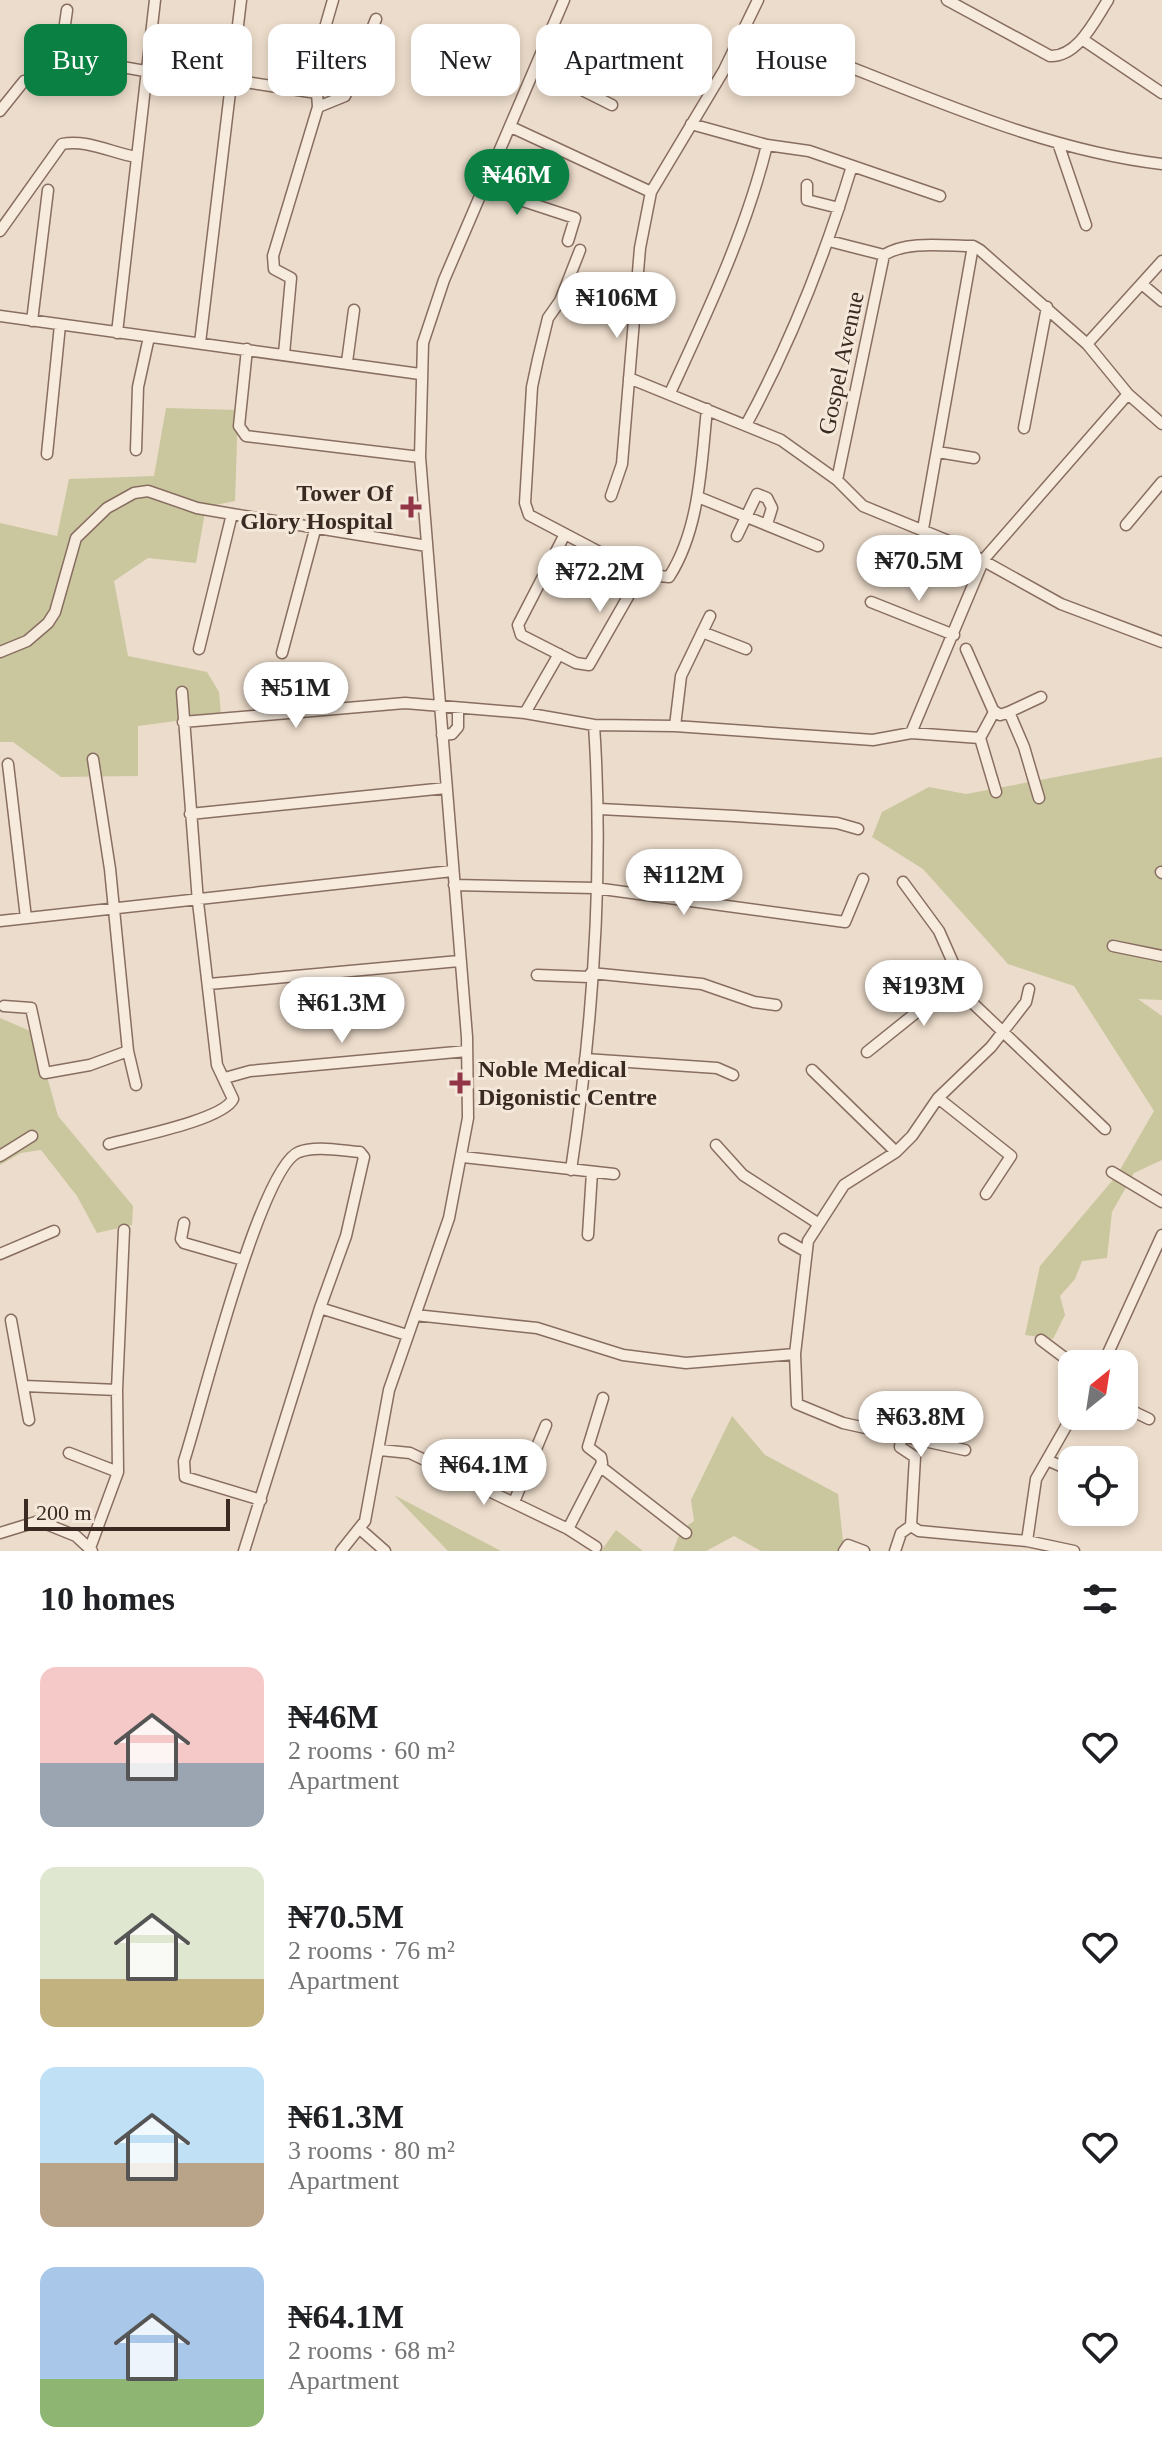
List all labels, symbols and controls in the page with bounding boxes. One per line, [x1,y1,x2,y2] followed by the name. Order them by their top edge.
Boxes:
[24,24,127,96] chip: Buy
[143,24,252,96] chip: Rent
[268,24,395,96] chip: Filters
[411,24,520,96] chip: New
[536,24,712,96] chip: Apartment
[728,24,855,96] chip: House
[470,149,564,217] pin: ₦46M
[482,160,552,189] text: ₦46M
[561,272,673,340] pin: ₦106M
[576,283,658,312] text: ₦106M
[813,289,869,437] street label: Gospel Avenue
[240,480,394,534] place label: Tower Of Glory Hospital
[400,496,422,518] marker: Tower Of Glory Hospital
[854,535,984,603] pin: ₦70.5M
[535,546,665,614] pin: ₦72.2M
[875,546,963,575] text: ₦70.5M
[556,557,644,586] text: ₦72.2M
[249,662,343,730] pin: ₦51M
[261,673,331,702] text: ₦51M
[628,849,740,917] pin: ₦112M
[644,860,724,889] text: ₦112M
[868,960,980,1028] pin: ₦193M
[883,971,965,1000] text: ₦193M
[277,977,407,1045] pin: ₦61.3M
[298,988,386,1017] text: ₦61.3M
[478,1056,657,1110] place label: Noble Medical Digonistic Centre
[449,1072,471,1094] marker: Noble Medical Digonistic Centre
[1058,1350,1138,1430] north arrow
[1058,1350,1138,1526] map controls
[856,1391,986,1459] pin: ₦63.8M
[877,1402,965,1431] text: ₦63.8M
[419,1439,549,1507] pin: ₦64.1M
[1058,1446,1138,1526] button: locate
[440,1450,528,1479] text: ₦64.1M
[24,1495,230,1531] scale bar
[36,1500,92,1525] text: 200 m
[1078,1577,1122,1621] icon: filters
[40,1580,175,1617] text: 10 homes
[288,1698,379,1735] text: ₦46M
[104,1699,200,1795] icon: home
[1078,1725,1122,1769] icon: heart
[288,1736,455,1765] text: 2 rooms · 60 m²
[288,1766,399,1795] text: Apartment
[288,1898,404,1935] text: ₦70.5M
[104,1899,200,1995] icon: home
[1078,1925,1122,1969] icon: heart
[288,1936,455,1965] text: 2 rooms · 76 m²
[288,1966,399,1995] text: Apartment
[288,2098,404,2135] text: ₦61.3M
[104,2099,200,2195] icon: home
[1078,2125,1122,2169] icon: heart
[288,2136,455,2165] text: 3 rooms · 80 m²
[288,2166,399,2195] text: Apartment
[288,2298,404,2335] text: ₦64.1M
[104,2299,200,2395] icon: home
[1078,2325,1122,2369] icon: heart
[288,2336,455,2365] text: 2 rooms · 68 m²
[288,2366,399,2395] text: Apartment

